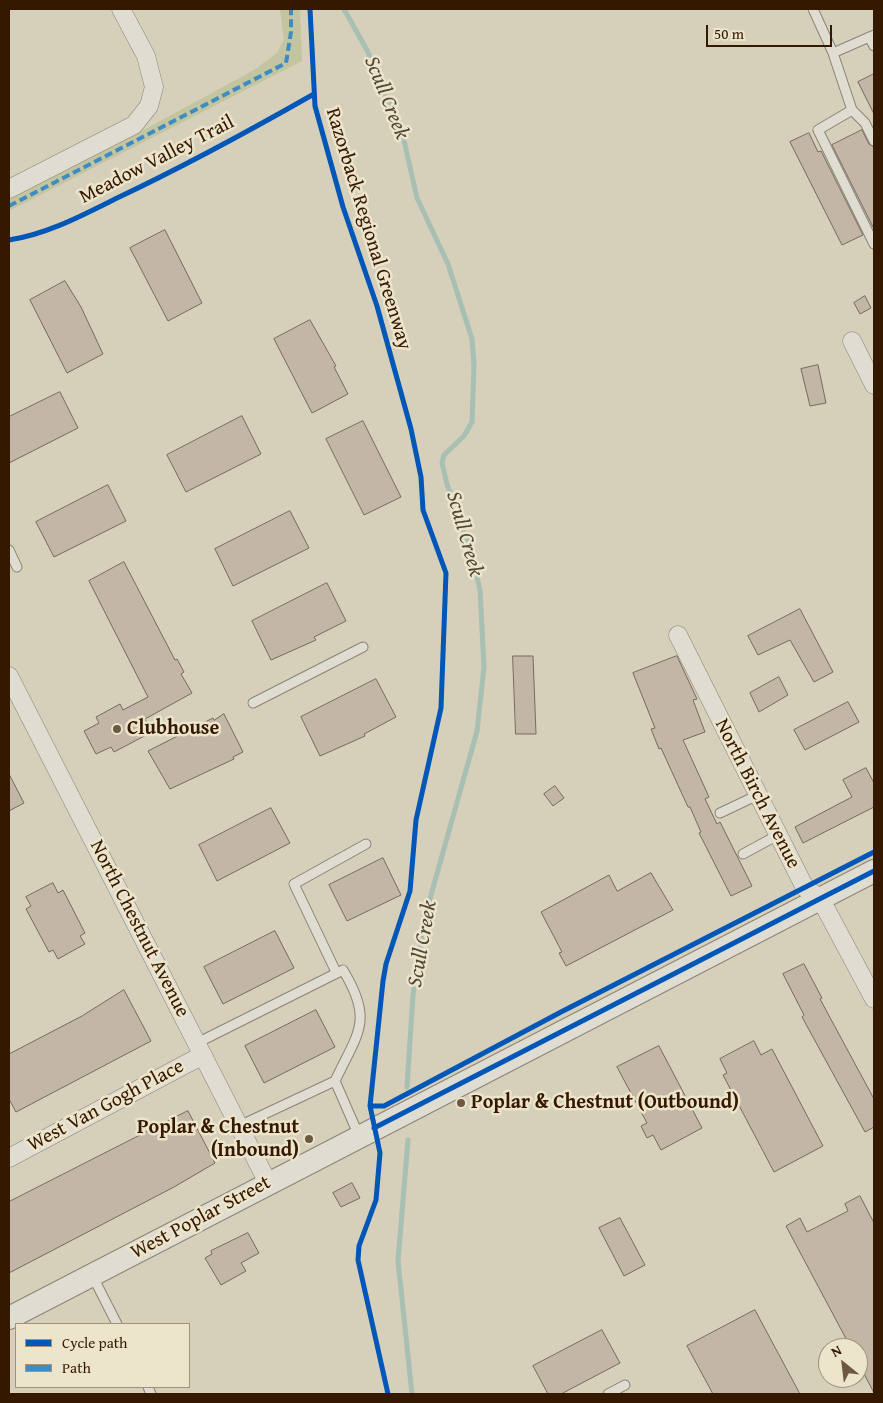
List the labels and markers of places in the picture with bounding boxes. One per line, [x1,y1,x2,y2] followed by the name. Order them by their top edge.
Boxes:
[127,717,219,741] place label: Clubhouse
[111,723,123,735] marker: Clubhouse
[471,1091,739,1115] place label: Poplar & Chestnut (Outbound)
[455,1097,467,1109] marker: Poplar & Chestnut (Outbound)
[137,1116,299,1163] place label: Poplar & Chestnut (Inbound)
[303,1133,315,1145] marker: Poplar & Chestnut (Inbound)

